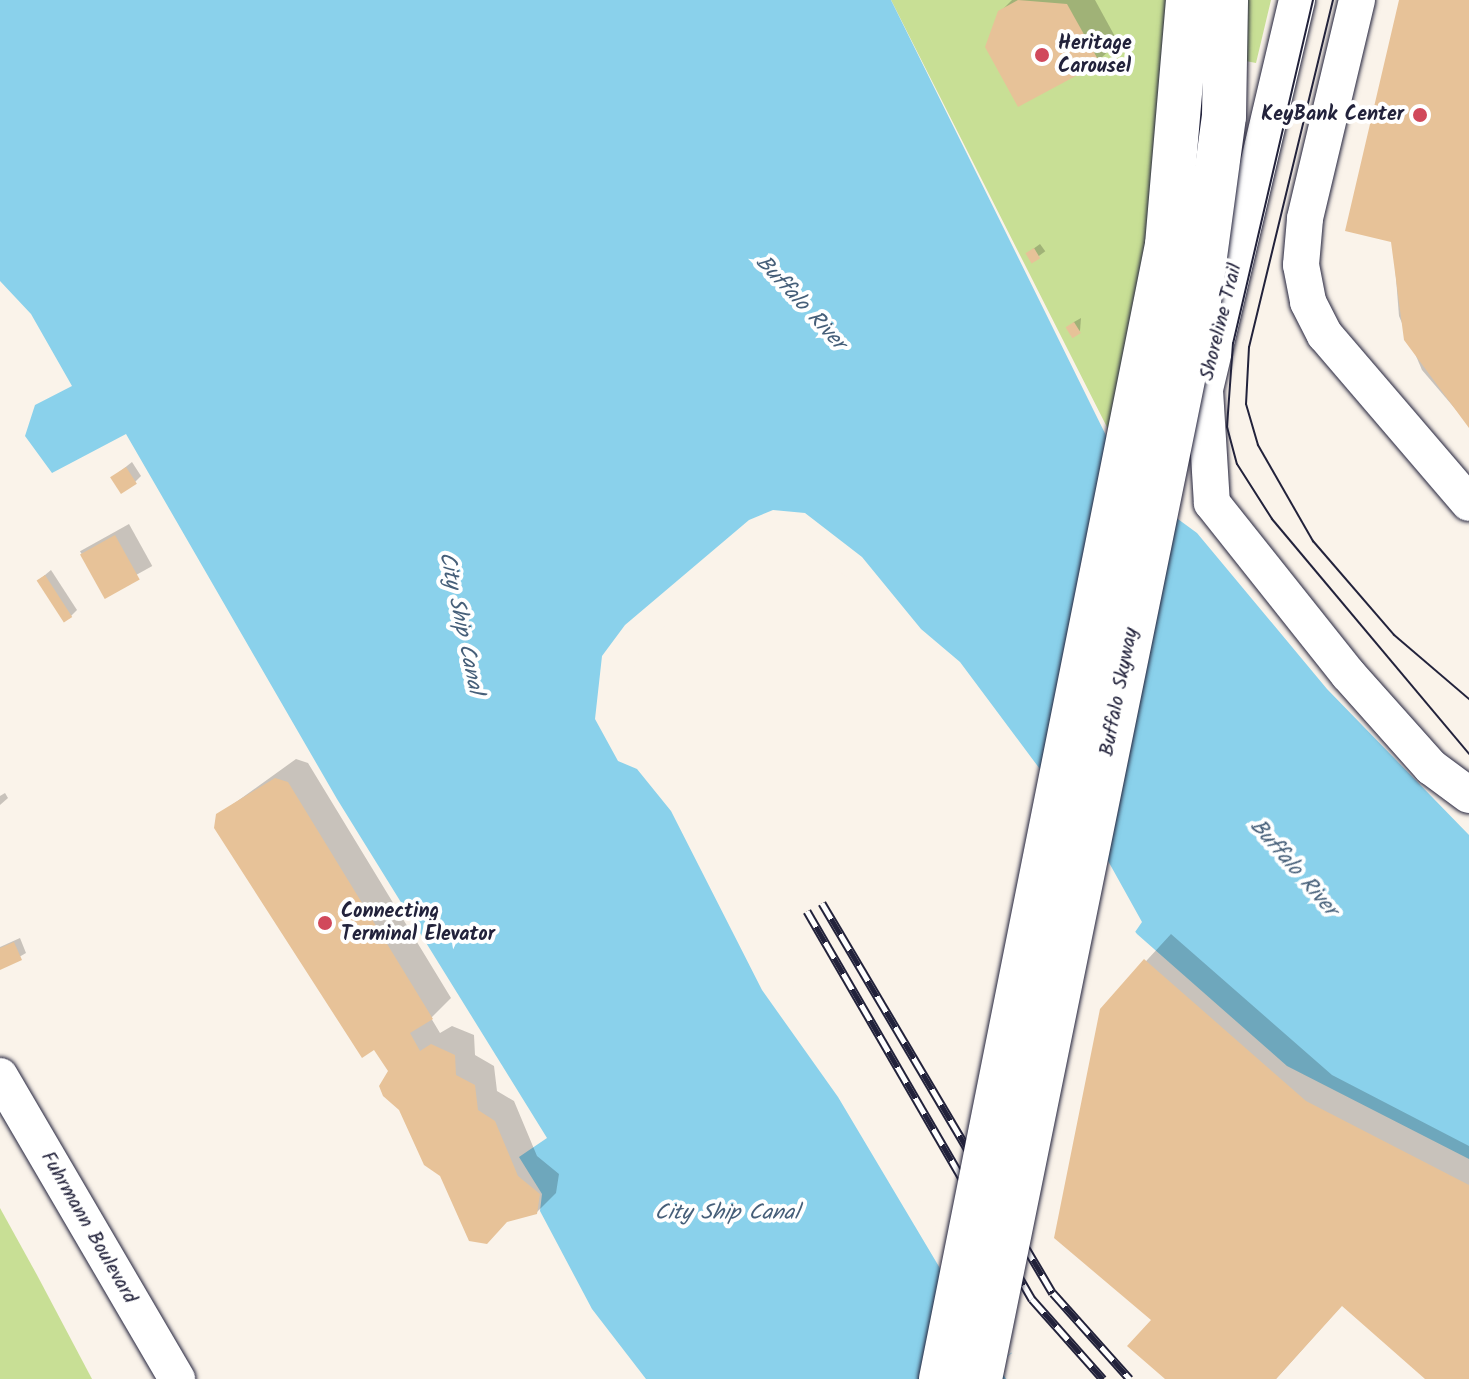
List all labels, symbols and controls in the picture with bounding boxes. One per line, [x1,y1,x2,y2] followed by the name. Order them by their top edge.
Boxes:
[1058,32,1132,79] place label: Heritage Carousel
[1033,46,1051,64] marker: Heritage Carousel
[1261,103,1404,127] place label: KeyBank Center
[1411,106,1429,124] marker: KeyBank Center
[749,250,851,356] water label: Buffalo River
[1196,261,1248,383] street label: Shoreline Trail
[432,549,488,697] water label: City Ship Canal
[1096,626,1144,758] street label: Buffalo Skyway
[1244,814,1342,922] water label: Buffalo River
[341,900,495,947] place label: Connecting Terminal Elevator
[316,914,334,932] marker: Connecting Terminal Elevator
[35,1148,141,1308] street label: Fuhrmann Boulevard
[654,1201,800,1227] water label: City Ship Canal

